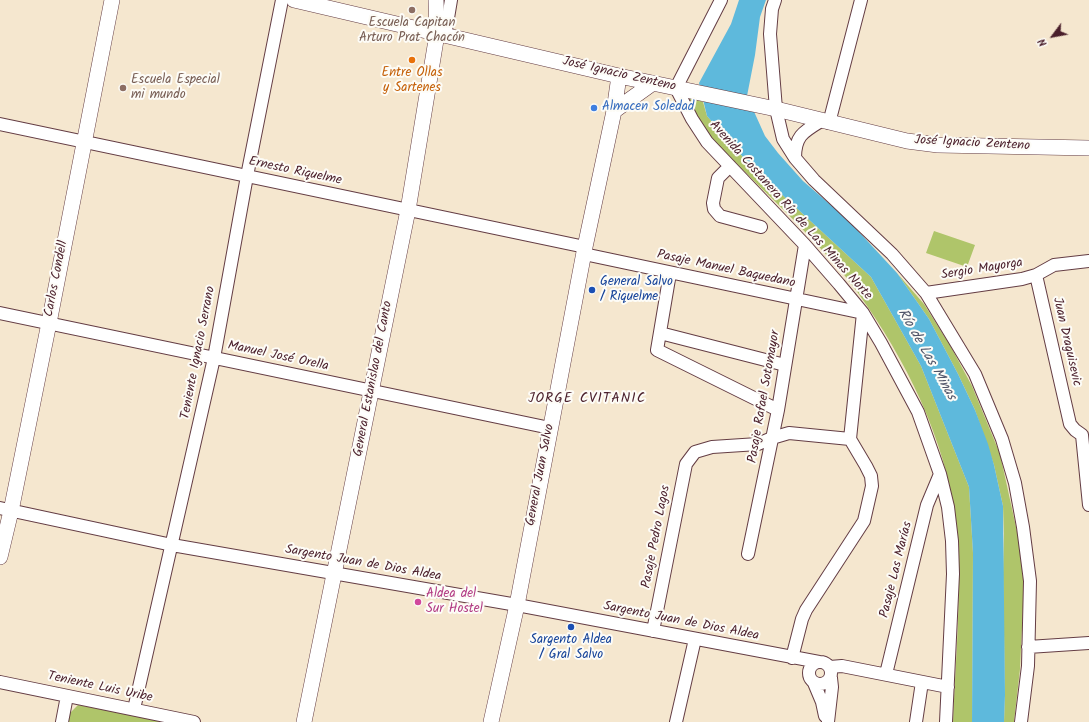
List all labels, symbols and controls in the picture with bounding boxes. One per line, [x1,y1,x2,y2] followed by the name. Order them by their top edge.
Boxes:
[407,5,417,15] marker: Escuela Capitan Arturo Prat Chacón
[359,16,465,47] place label: Escuela Capitan Arturo Prat Chacón
[1033,16,1073,56] north arrow
[1033,35,1052,50] text: N
[561,54,677,96] street label: José Ignacio Zenteno
[407,55,417,65] marker: Entre Ollas y Sartenes
[382,66,442,97] place label: Entre Ollas y Sartenes
[131,73,220,104] place label: Escuela Especial mi mundo
[118,83,128,93] marker: Escuela Especial mi mundo
[602,100,694,116] place label: Almacen Soledad
[589,103,599,113] marker: Almacen Soledad
[705,118,875,304] street label: Avenida Costanera Río de Las Minas Norte
[914,133,1030,155] street label: José Ignacio Zenteno
[247,155,343,189] street label: Ernesto Riquelme
[42,240,72,318] street label: Carlos Condell
[655,248,797,292] street label: Pasaje Manuel Baquedano
[940,256,1024,284] street label: Sergio Mayorga
[600,275,673,306] place label: General Salvo / Riquelme
[178,285,220,421] street label: Teniente Ignacio Serrano
[587,285,597,295] marker: General Salvo / Riquelme
[1048,296,1084,388] street label: Juan Draguisevic
[351,300,397,458] street label: General Estanislao del Canto
[893,306,959,404] water label: Río de Las Minas
[746,329,784,465] street label: Pasaje Rafael Sotomayor
[226,339,330,375] street label: Manuel José Orella
[528,392,646,408] district label: JORGE CVITANIC
[523,423,559,527] street label: General Juan Salvo
[639,484,675,590] street label: Pasaje Pedro Lagos
[878,520,916,620] street label: Pasaje Las Marías
[284,543,442,585] street label: Sargento Juan de Dios Aldea
[426,587,483,618] place label: Aldea del Sur Hostel
[413,597,423,607] marker: Aldea del Sur Hostel
[602,599,760,645] street label: Sargento Juan de Dios Aldea
[566,622,576,632] marker: Sargento Aldea / Gral Salvo
[530,633,612,664] place label: Sargento Aldea / Gral Salvo
[46,669,154,707] street label: Teniente Luis Uribe

